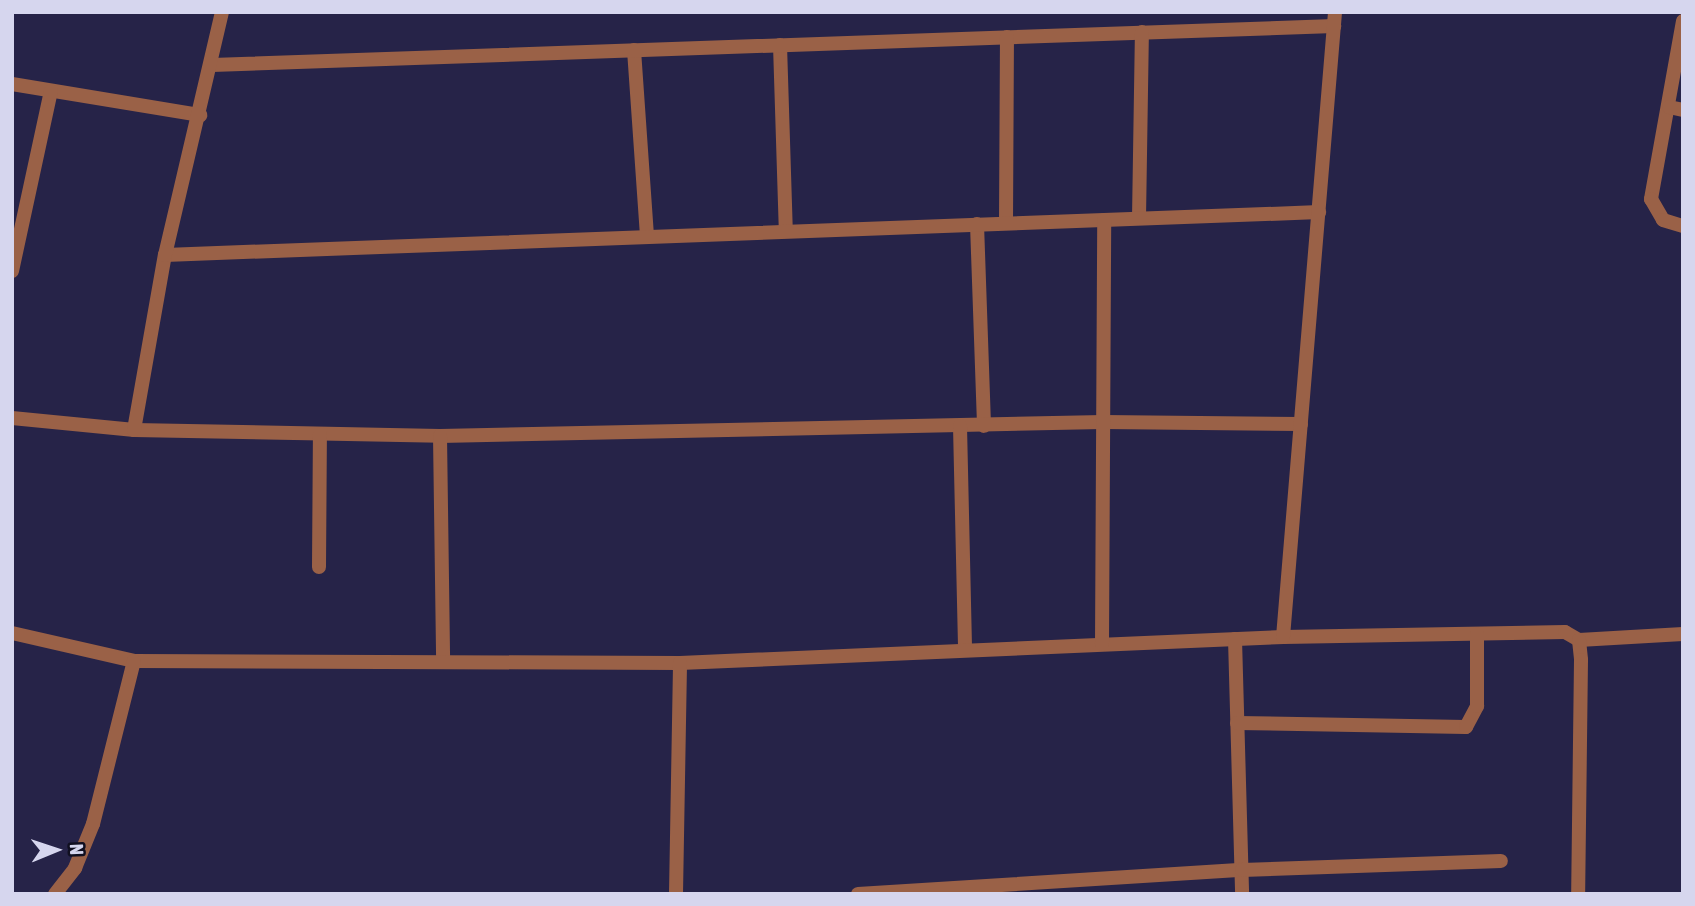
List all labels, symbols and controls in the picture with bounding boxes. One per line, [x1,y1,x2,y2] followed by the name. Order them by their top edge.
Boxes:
[21,815,91,885] north arrow
[66,843,88,855] text: N

